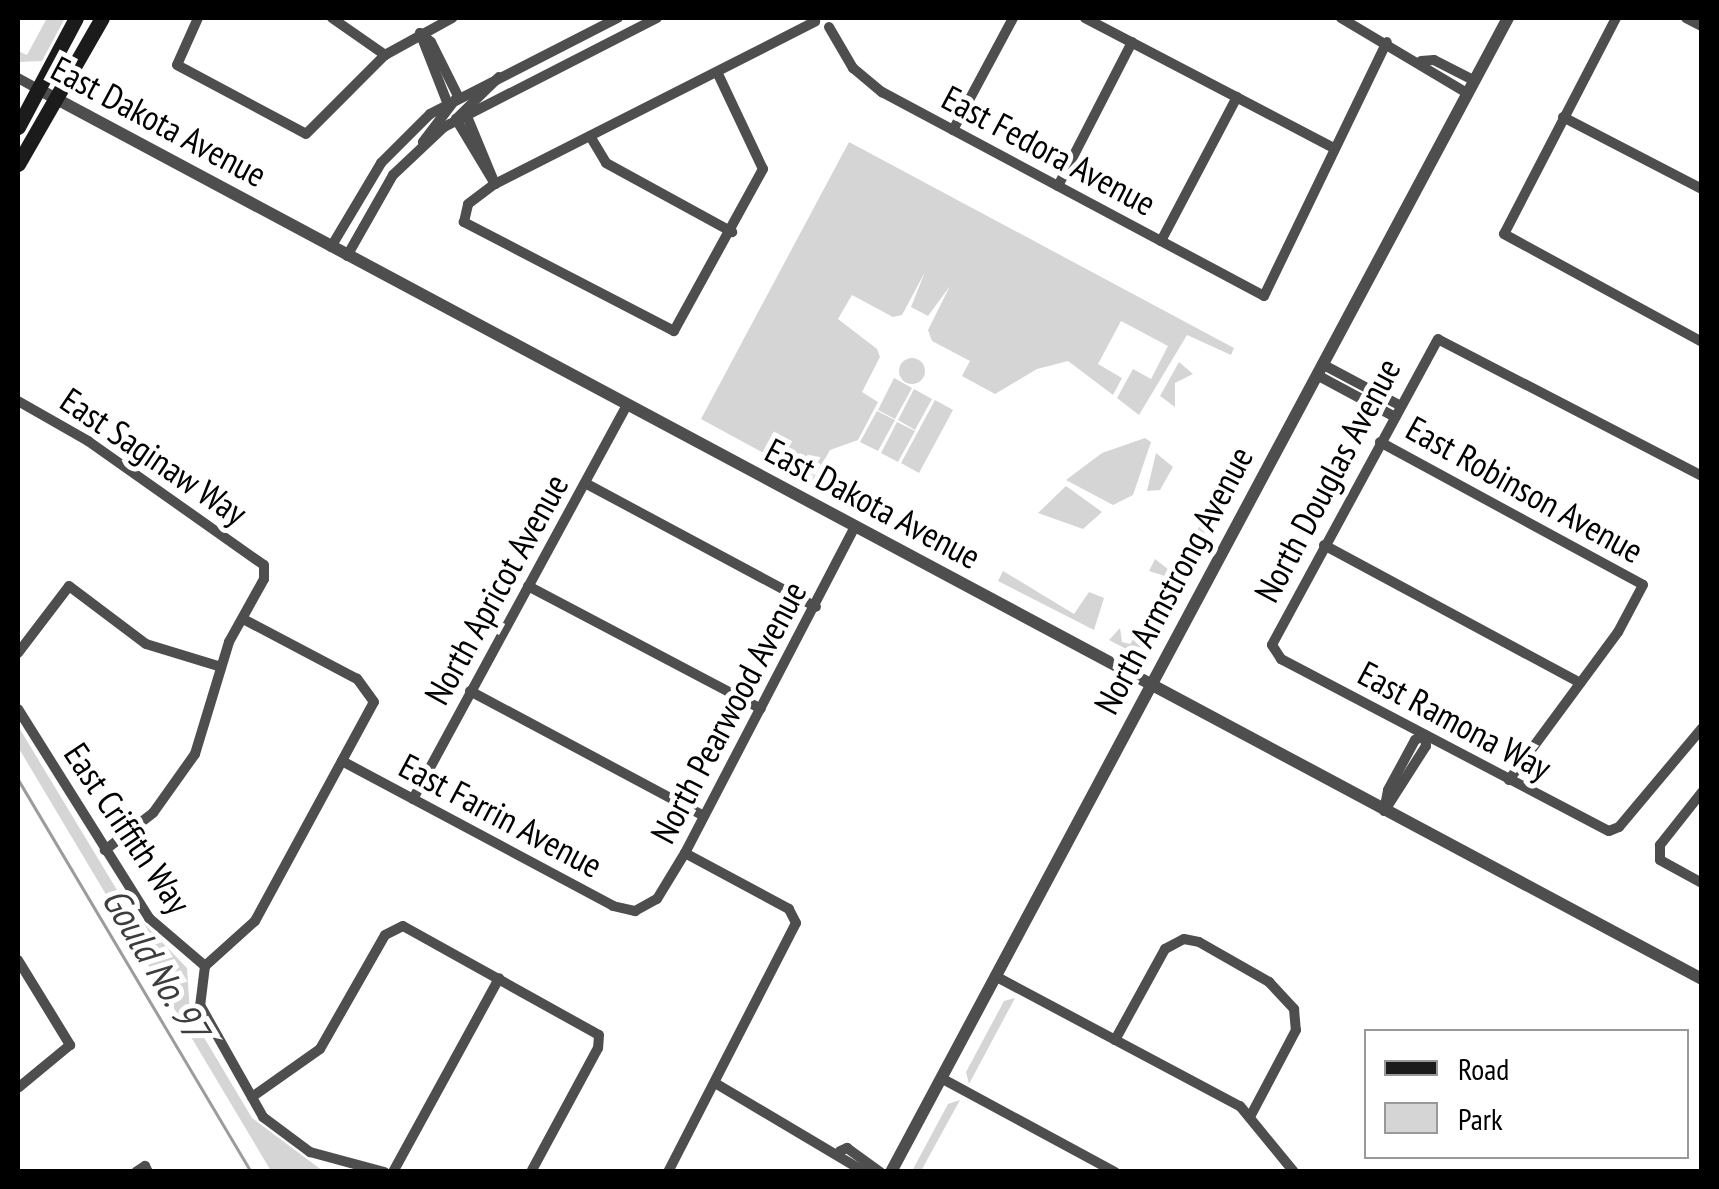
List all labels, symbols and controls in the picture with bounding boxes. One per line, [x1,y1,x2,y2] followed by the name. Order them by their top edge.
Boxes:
[44,47,274,195] street label: East Dakota Avenue
[935,76,1163,224] street label: East Fedora Avenue
[1245,351,1409,609] street label: North Douglas Avenue
[53,378,255,534] street label: East Saginaw Way
[1399,406,1651,572] street label: East Robinson Avenue
[758,429,988,577] street label: East Dakota Avenue
[1084,438,1262,722] street label: North Armstrong Avenue
[415,466,577,712] street label: North Apricot Avenue
[641,574,815,850] street label: North Pearwood Avenue
[1351,651,1559,789] street label: East Ramona Way
[56,735,200,921] street label: East Criffith Way
[392,744,610,886] street label: East Farrin Avenue
[92,878,220,1048] water label: Gould No. 97
[1364,1029,1689,1159] legend
[1458,1049,1509,1088] text: Road
[1458,1099,1503,1138] text: Park

